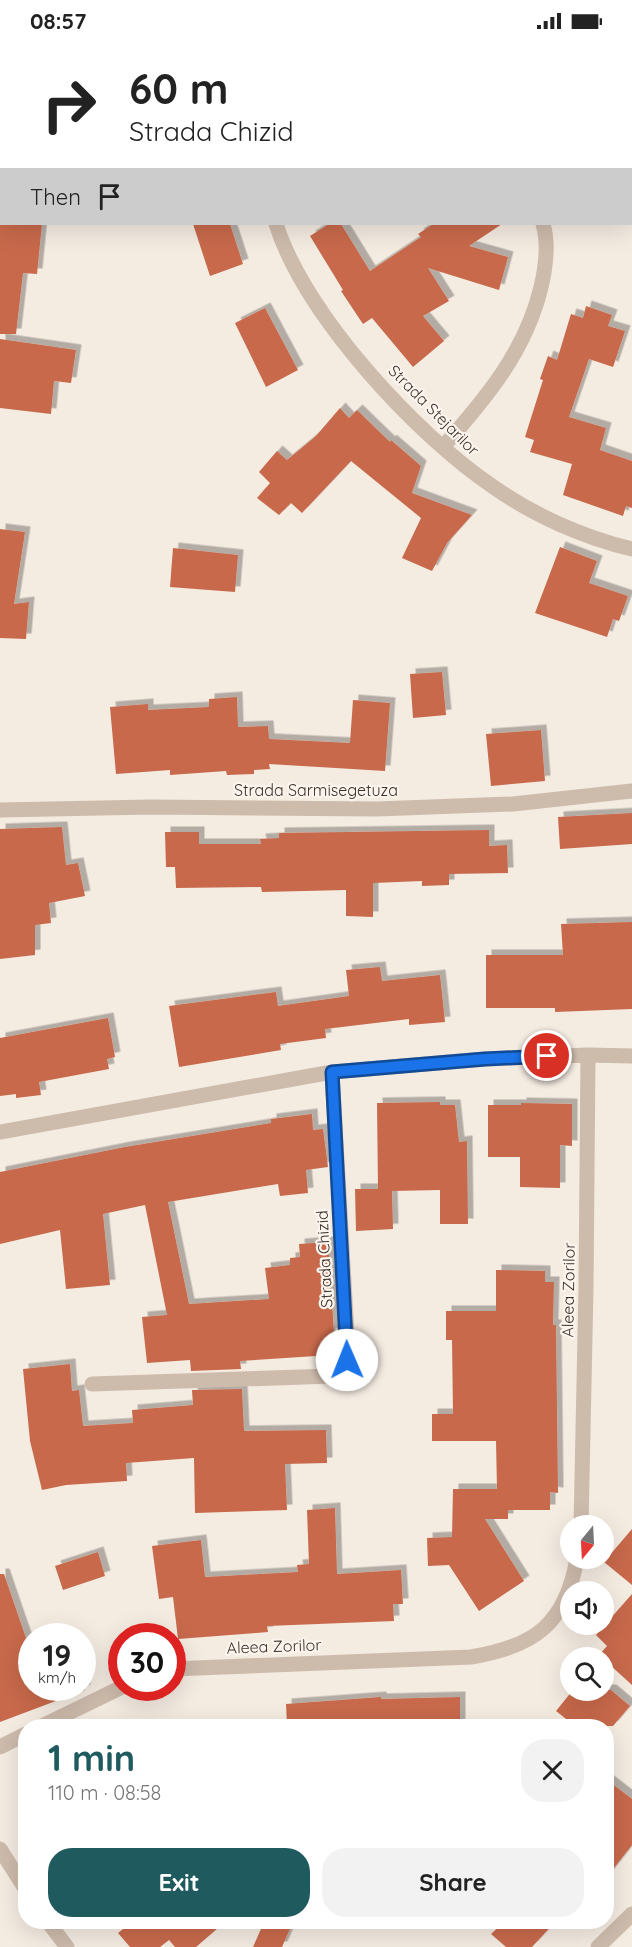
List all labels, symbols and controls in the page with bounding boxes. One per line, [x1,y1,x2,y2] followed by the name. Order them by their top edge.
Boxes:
[30,7,86,35] text: 08:57
[129,62,229,115] text: 60 m
[30,66,108,144] icon: right
[129,114,294,148] text: Strada Chizid
[93,180,126,213] icon: arrive
[30,183,81,211] text: Then
[384,360,484,460] street label: Strada Stejarilor
[234,780,398,800] street label: Strada Sarmisegetuza
[521,1030,572,1081] pin
[530,1039,563,1072] icon: arrive
[311,1210,337,1308] street label: Strada Chizid
[557,1242,579,1338] street label: Aleea Zorilor
[315,1328,379,1392] position arrow
[560,1515,614,1569] north arrow
[560,1515,614,1701] map controls
[560,1581,614,1635] button: sound
[108,1623,186,1701] speed limit sign: 30
[226,1634,322,1658] street label: Aleea Zorilor
[43,1636,71,1674] text: 19
[560,1647,614,1701] button: search
[38,1668,76,1687] text: km/h
[48,1735,135,1780] text: 1 min
[521,1739,584,1802] button: close
[48,1780,161,1805] text: 110 m · 08:58
[48,1848,310,1917] button: Exit
[322,1848,584,1917] button: Share

